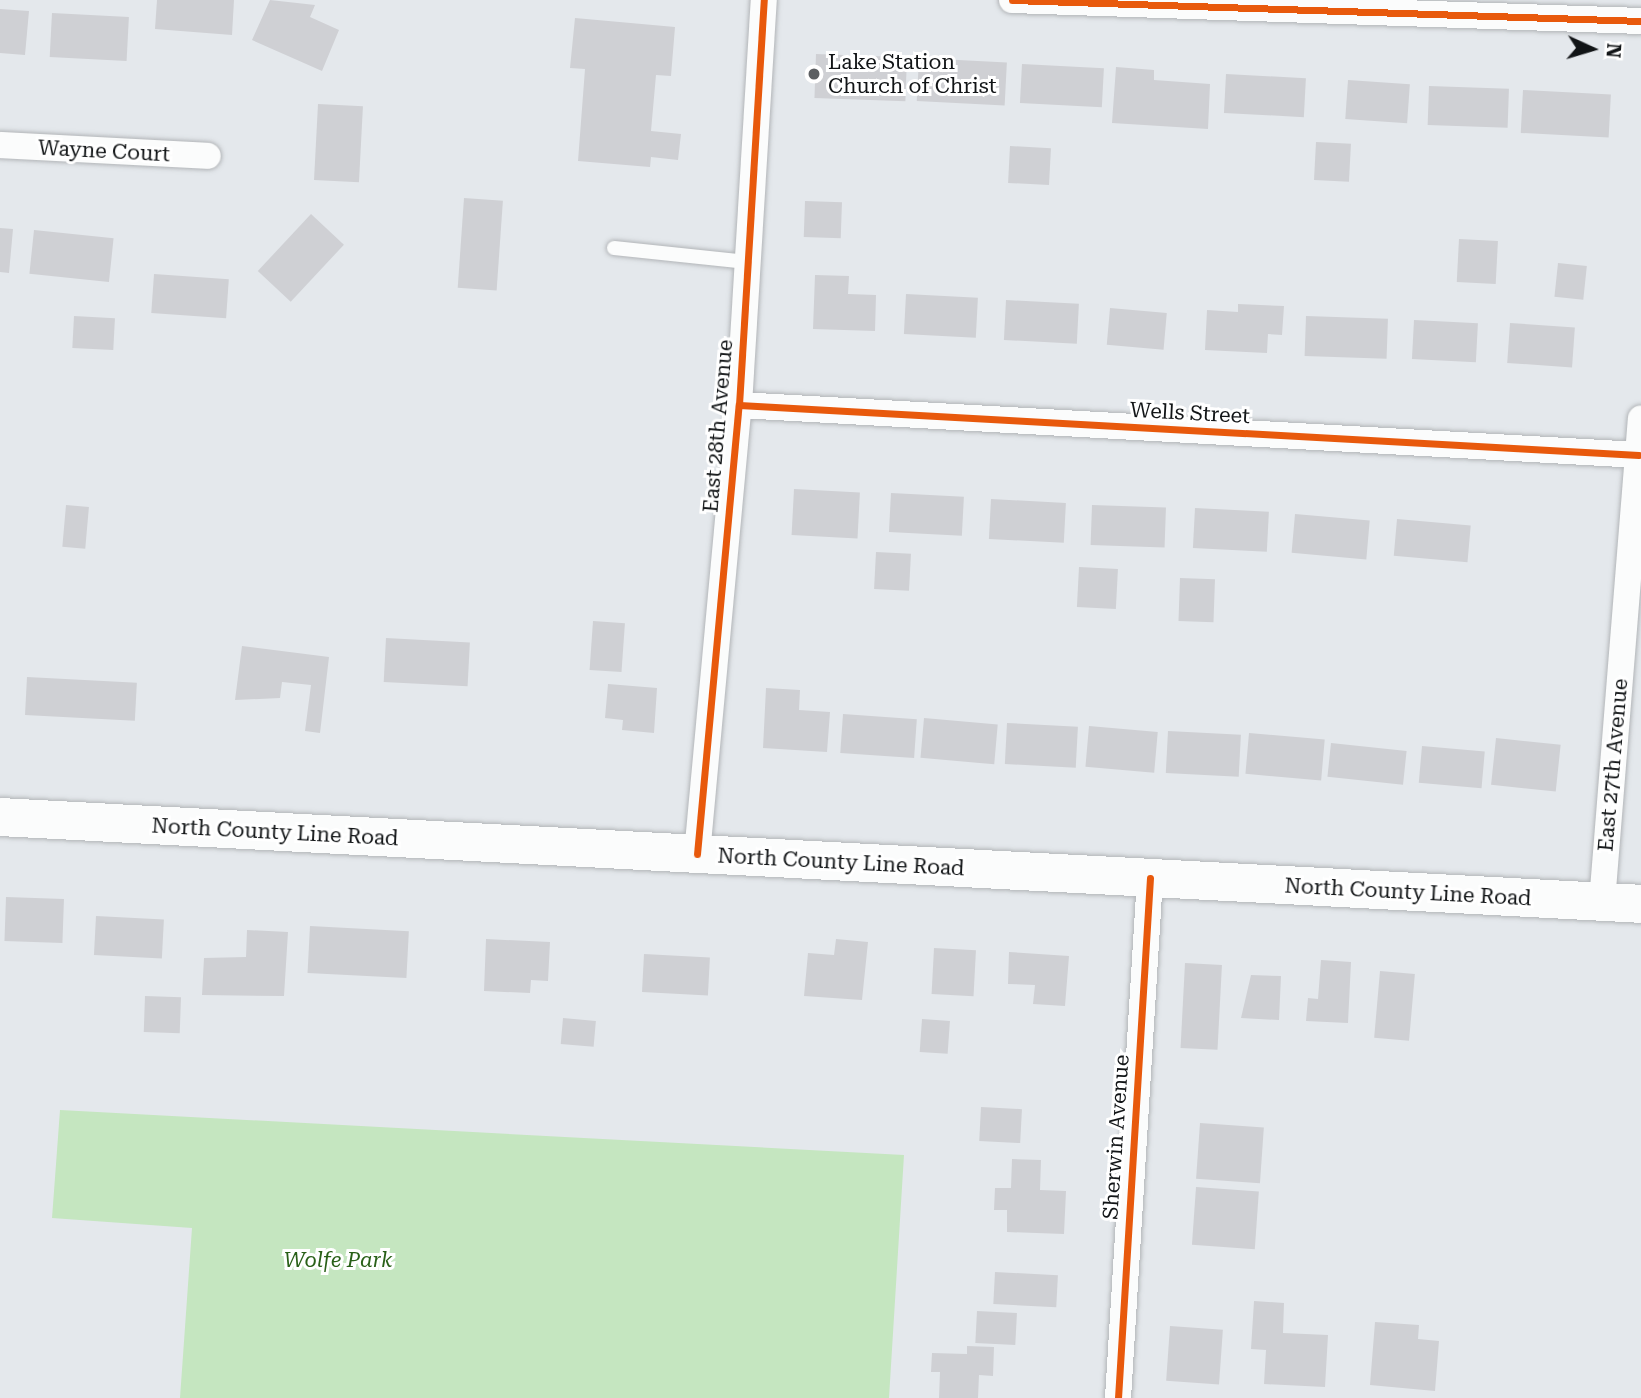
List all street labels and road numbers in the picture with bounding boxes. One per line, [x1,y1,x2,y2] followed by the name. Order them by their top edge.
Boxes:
[37,135,171,167] street label: Wayne Court
[698,338,738,514] street label: East 28th Avenue
[1129,397,1251,429] street label: Wells Street
[1593,677,1633,853] street label: East 27th Avenue
[151,813,399,851] street label: North County Line Road
[717,843,965,881] street label: North County Line Road
[1284,873,1532,911] street label: North County Line Road
[1098,1054,1134,1220] street label: Sherwin Avenue

